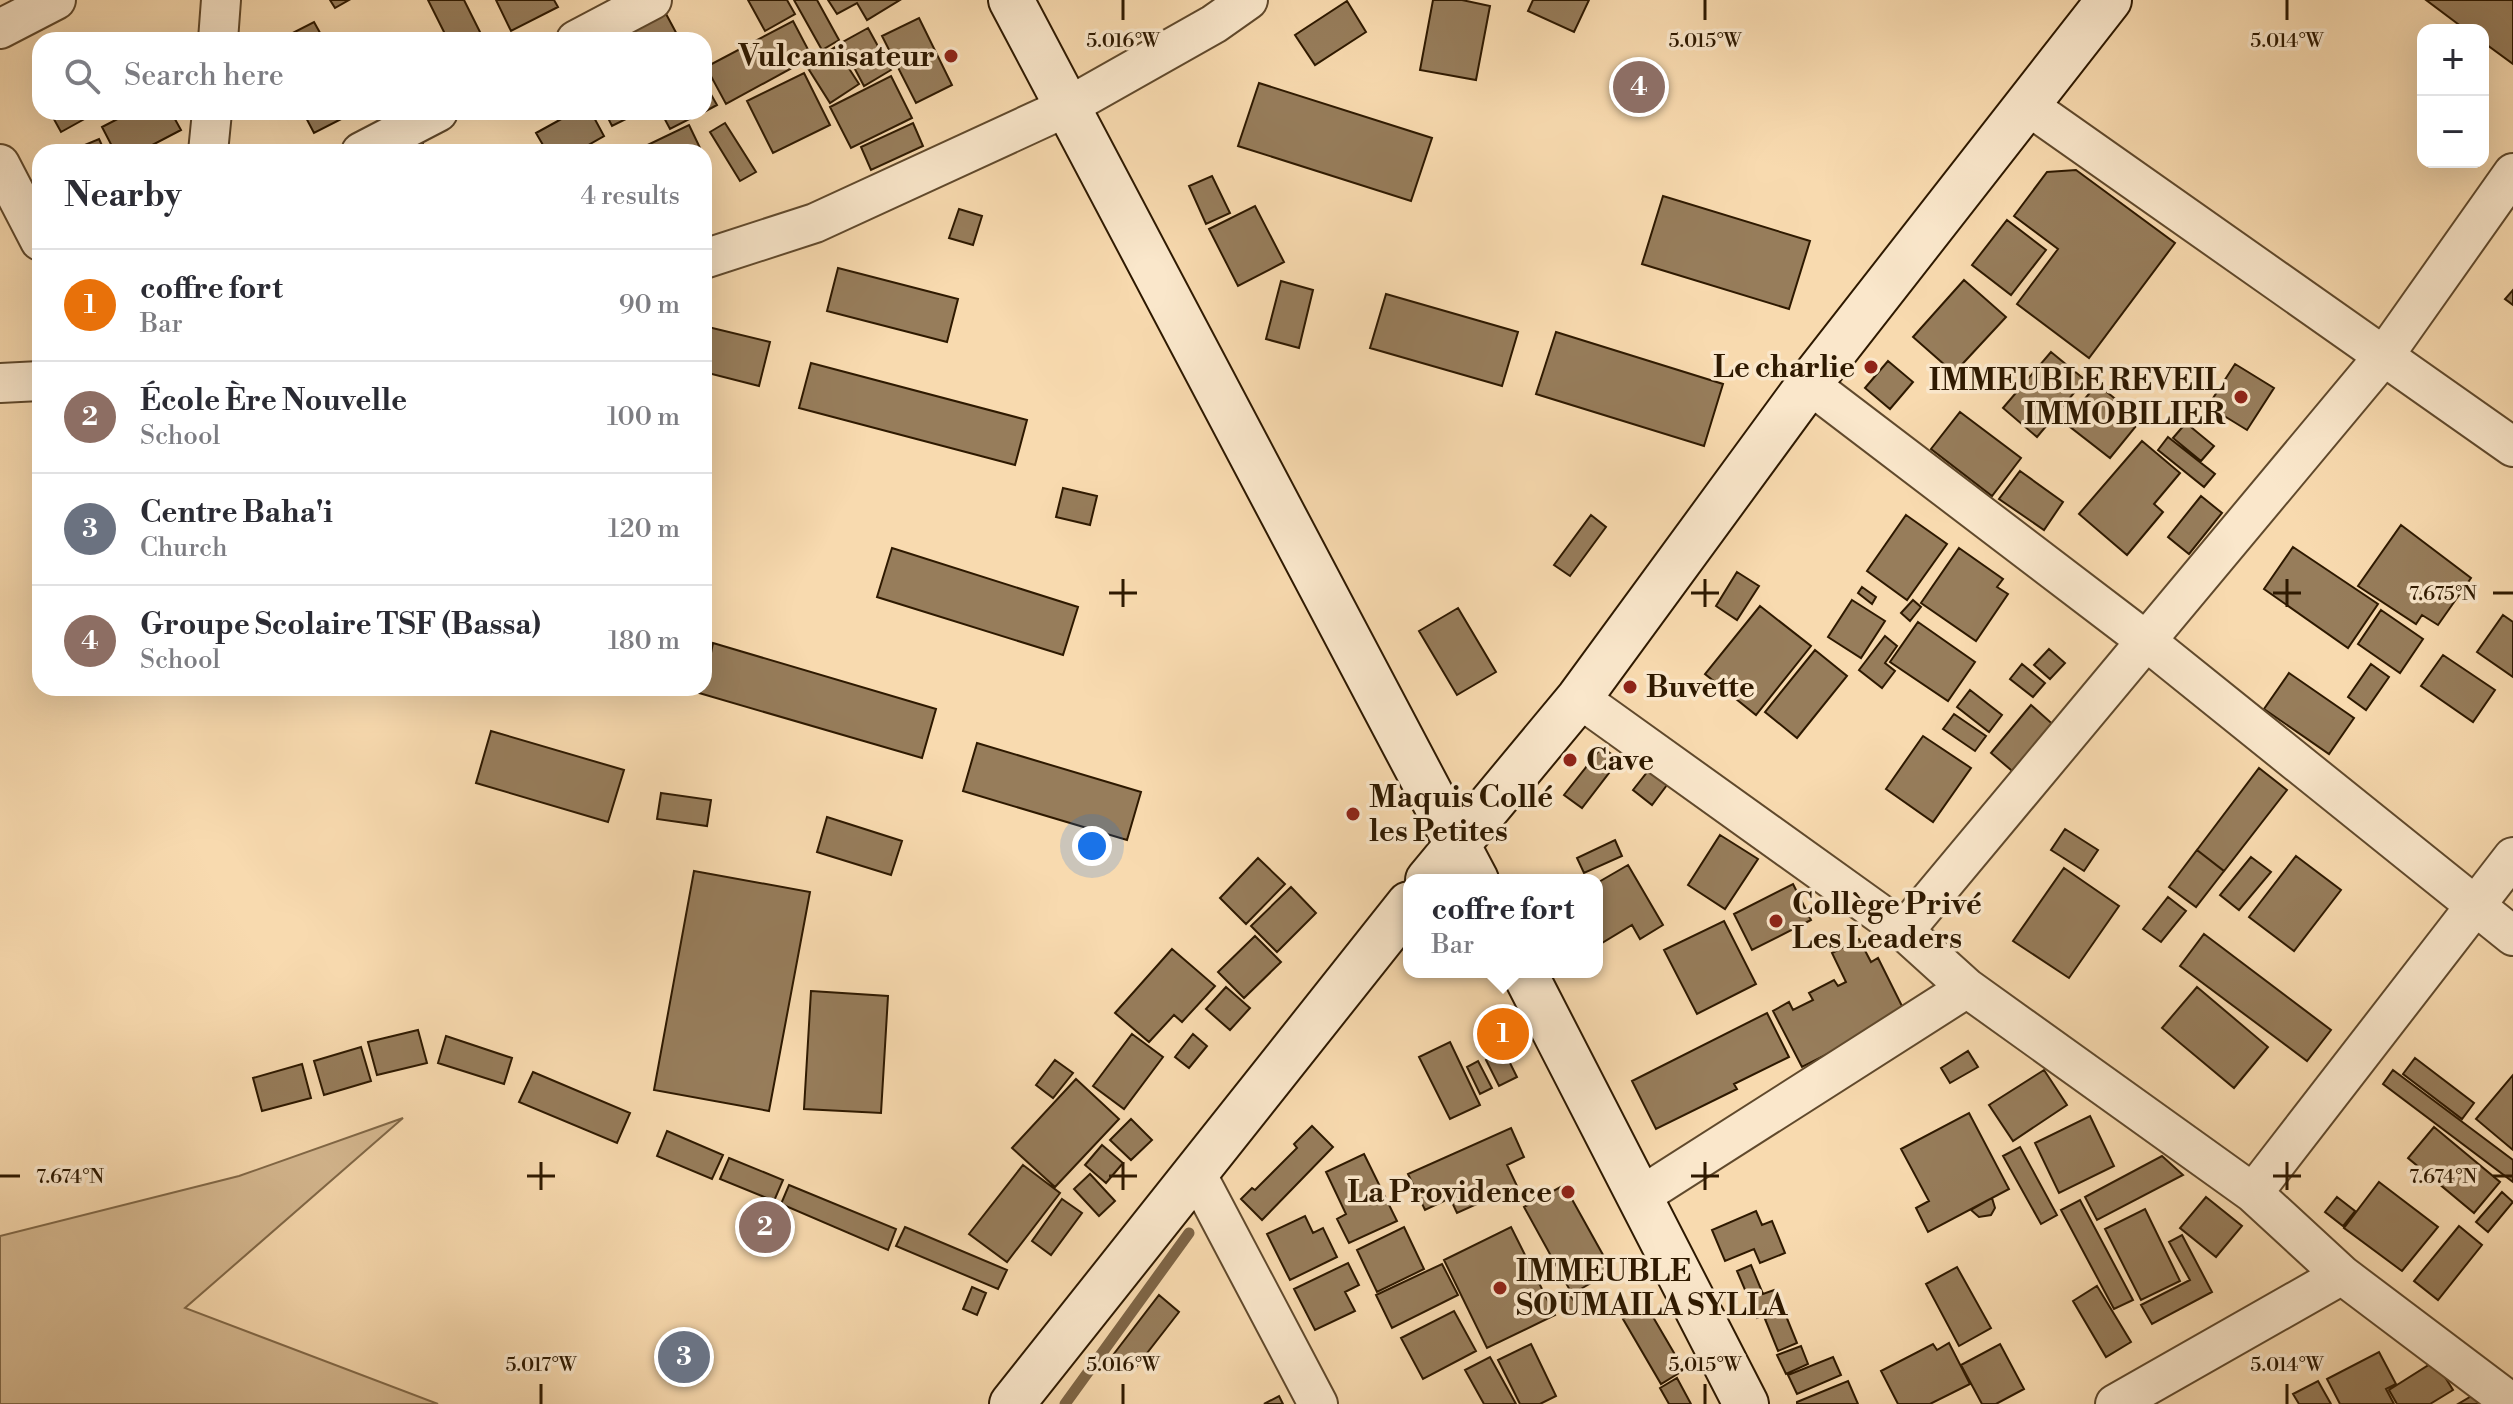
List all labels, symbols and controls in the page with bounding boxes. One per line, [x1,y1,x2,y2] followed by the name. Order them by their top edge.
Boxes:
[2417,24,2489,168] map controls
[2417,24,2489,96] button: +
[1086,29,1161,54] text: 5.016°W
[1668,29,1742,54] text: 5.015°W
[2250,29,2324,54] text: 5.014°W
[32,32,712,120] search box
[738,38,935,76] place label: Vulcanisateur
[942,47,960,65] marker: Vulcanisateur
[60,54,104,98] icon: search
[124,57,284,95] text: Search here
[1613,57,1665,117] pin: 4
[2417,96,2489,168] button: −
[64,175,182,217] text: Nearby
[581,180,680,212] text: 4 results
[140,270,283,308] text: coffre fort
[84,289,96,321] text: 1
[619,289,680,321] text: 90 m
[140,308,183,340] text: Bar
[1713,349,1855,387] place label: Le charlie
[1862,358,1880,376] marker: Le charlie
[1929,362,2226,434] place label: IMMEUBLE REVEIL IMMOBILIER
[140,382,407,420] text: École Ère Nouvelle
[2232,388,2250,406] marker: IMMEUBLE REVEIL IMMOBILIER
[82,401,98,433] text: 2
[607,401,680,433] text: 100 m
[140,420,220,452] text: School
[140,494,333,532] text: Centre Baha'i
[82,513,98,545] text: 3
[608,513,680,545] text: 120 m
[140,532,228,564] text: Church
[2409,582,2477,607] text: 7.675°N
[140,606,541,644] text: Groupe Scolaire TSF (Bassa)
[81,625,99,657] text: 4
[608,625,680,657] text: 180 m
[140,644,220,676] text: School
[1646,669,1755,707] place label: Buvette
[1621,678,1639,696] marker: Buvette
[1586,742,1654,780] place label: Cave
[1561,751,1579,769] marker: Cave
[1369,779,1553,851] place label: Maquis Collé les Petites
[1344,805,1362,823] marker: Maquis Collé les Petites
[1072,826,1112,866] your location
[1403,874,1603,978] popup
[1792,886,1982,958] place label: Collège Privé Les Leaders
[1432,891,1574,929] text: coffre fort
[1767,912,1785,930] marker: Collège Privé Les Leaders
[1432,929,1474,961] text: Bar
[1477,1004,1529,1064] pin: 1
[36,1165,104,1190] text: 7.674°N
[2409,1165,2477,1190] text: 7.674°N
[1347,1174,1552,1212] place label: La Providence
[1559,1183,1577,1201] marker: La Providence
[739,1197,791,1257] pin: 2
[1516,1253,1788,1325] place label: IMMEUBLE SOUMAILA SYLLA
[1491,1279,1509,1297] marker: IMMEUBLE SOUMAILA SYLLA
[658,1327,710,1387] pin: 3
[505,1353,577,1378] text: 5.017°W
[1086,1353,1161,1378] text: 5.016°W
[1668,1353,1742,1378] text: 5.015°W
[2250,1353,2324,1378] text: 5.014°W

